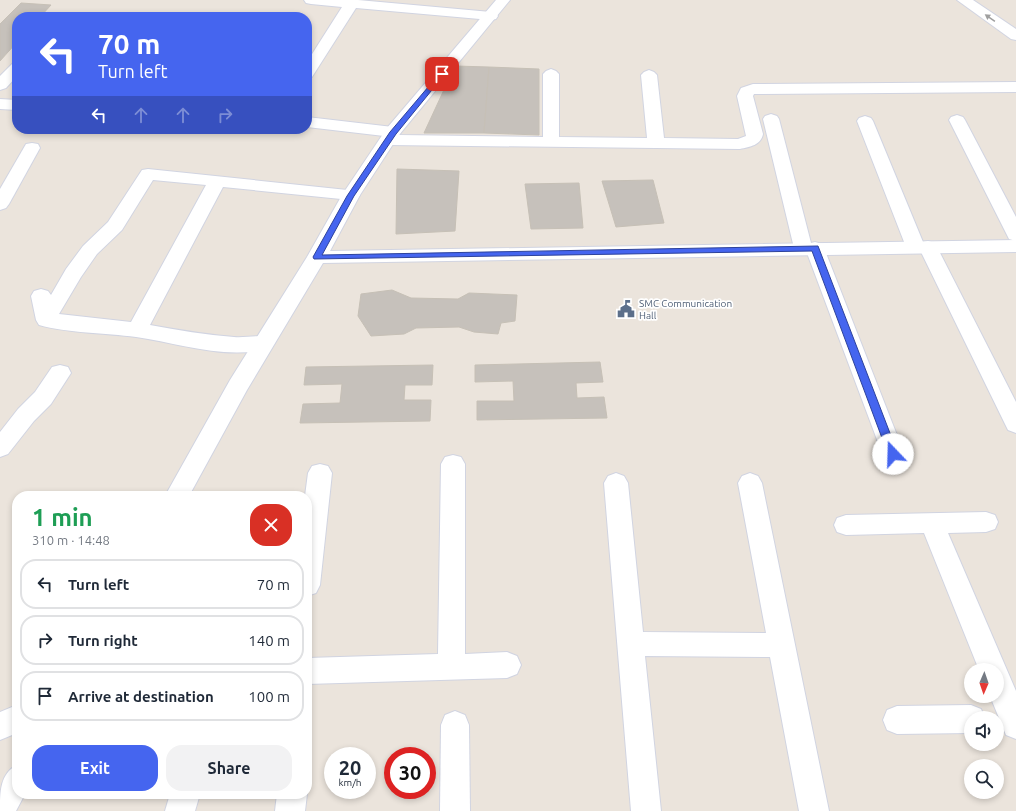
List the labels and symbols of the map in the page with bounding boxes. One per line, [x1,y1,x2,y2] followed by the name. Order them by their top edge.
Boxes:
[985,14,995,22] one-way arrow
[425,57,459,91] pin
[639,298,732,321] place label: SMC Communication Hall
[616,299,636,319] public building icon: SMC Communication Hall
[872,433,914,475] position arrow
[964,663,1004,703] north arrow
[384,747,436,799] speed limit sign: 30

